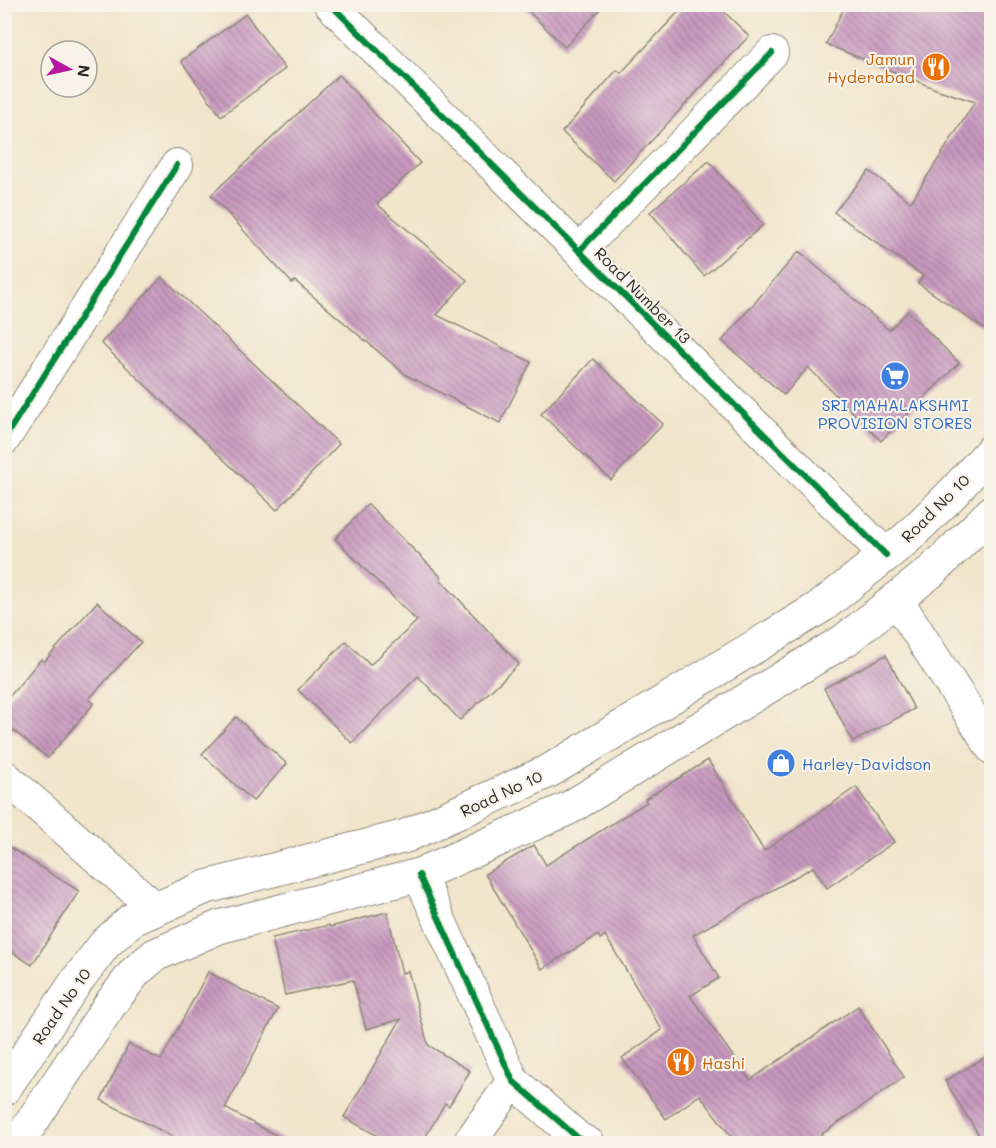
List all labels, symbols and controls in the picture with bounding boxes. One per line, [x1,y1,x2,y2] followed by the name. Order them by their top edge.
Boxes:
[39,39,99,99] north arrow
[827,48,915,87] place label: Jamun Hyderabad
[920,51,952,83] restaurant icon: Jamun Hyderabad
[73,64,96,79] text: N
[590,242,696,348] street label: Road Number 13
[879,360,911,392] supermarket icon: SRI MAHALAKSHMI PROVISION STORES
[818,394,972,433] place label: SRI MAHALAKSHMI PROVISION STORES
[896,469,974,547] street label: Road No 10
[765,747,797,779] shop icon: Harley-Davidson
[802,753,931,774] place label: Harley-Davidson
[456,765,546,821] street label: Road No 10
[27,964,95,1048] street label: Road No 10
[665,1046,697,1078] restaurant icon: Hashi
[702,1052,745,1073] place label: Hashi

